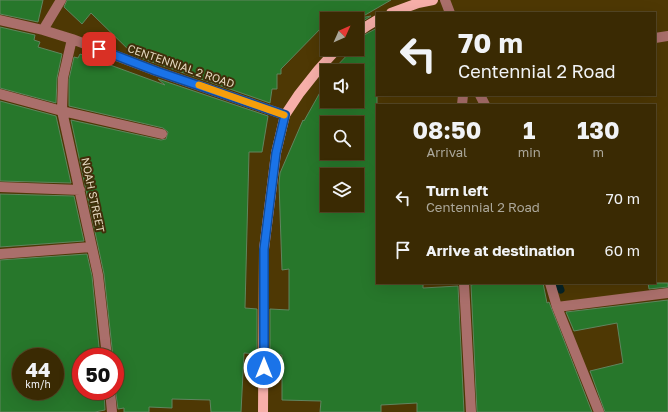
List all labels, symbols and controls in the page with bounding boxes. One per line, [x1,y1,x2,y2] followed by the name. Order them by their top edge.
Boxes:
[320,12,364,56] north arrow
[320,12,364,212] map controls
[458,26,523,59] text: 70 m
[392,28,444,80] icon: left
[82,32,116,66] pin
[88,38,110,60] icon: arrive
[126,41,237,90] street label: CENTENNIAL 2 ROAD
[458,60,616,82] text: Centennial 2 Road
[320,64,364,108] button: sound
[412,115,481,144] text: 08:50
[523,115,535,144] text: 1
[577,115,620,144] text: 130
[320,116,364,160] button: search
[426,144,467,160] text: Arrival
[518,144,541,160] text: min
[593,144,604,160] text: m
[79,156,108,234] street label: NOAH STREET
[320,168,364,212] button: layers
[426,181,488,199] text: Turn left
[392,187,414,209] icon: left
[606,189,640,207] text: 70 m
[426,199,540,215] text: Centennial 2 Road
[392,239,414,261] icon: arrive
[426,241,575,259] text: Arrive at destination
[605,241,640,259] text: 60 m
[243,347,285,389] position arrow
[72,348,124,400] speed limit sign: 50
[25,357,50,381] text: 44
[25,378,51,390] text: km/h

